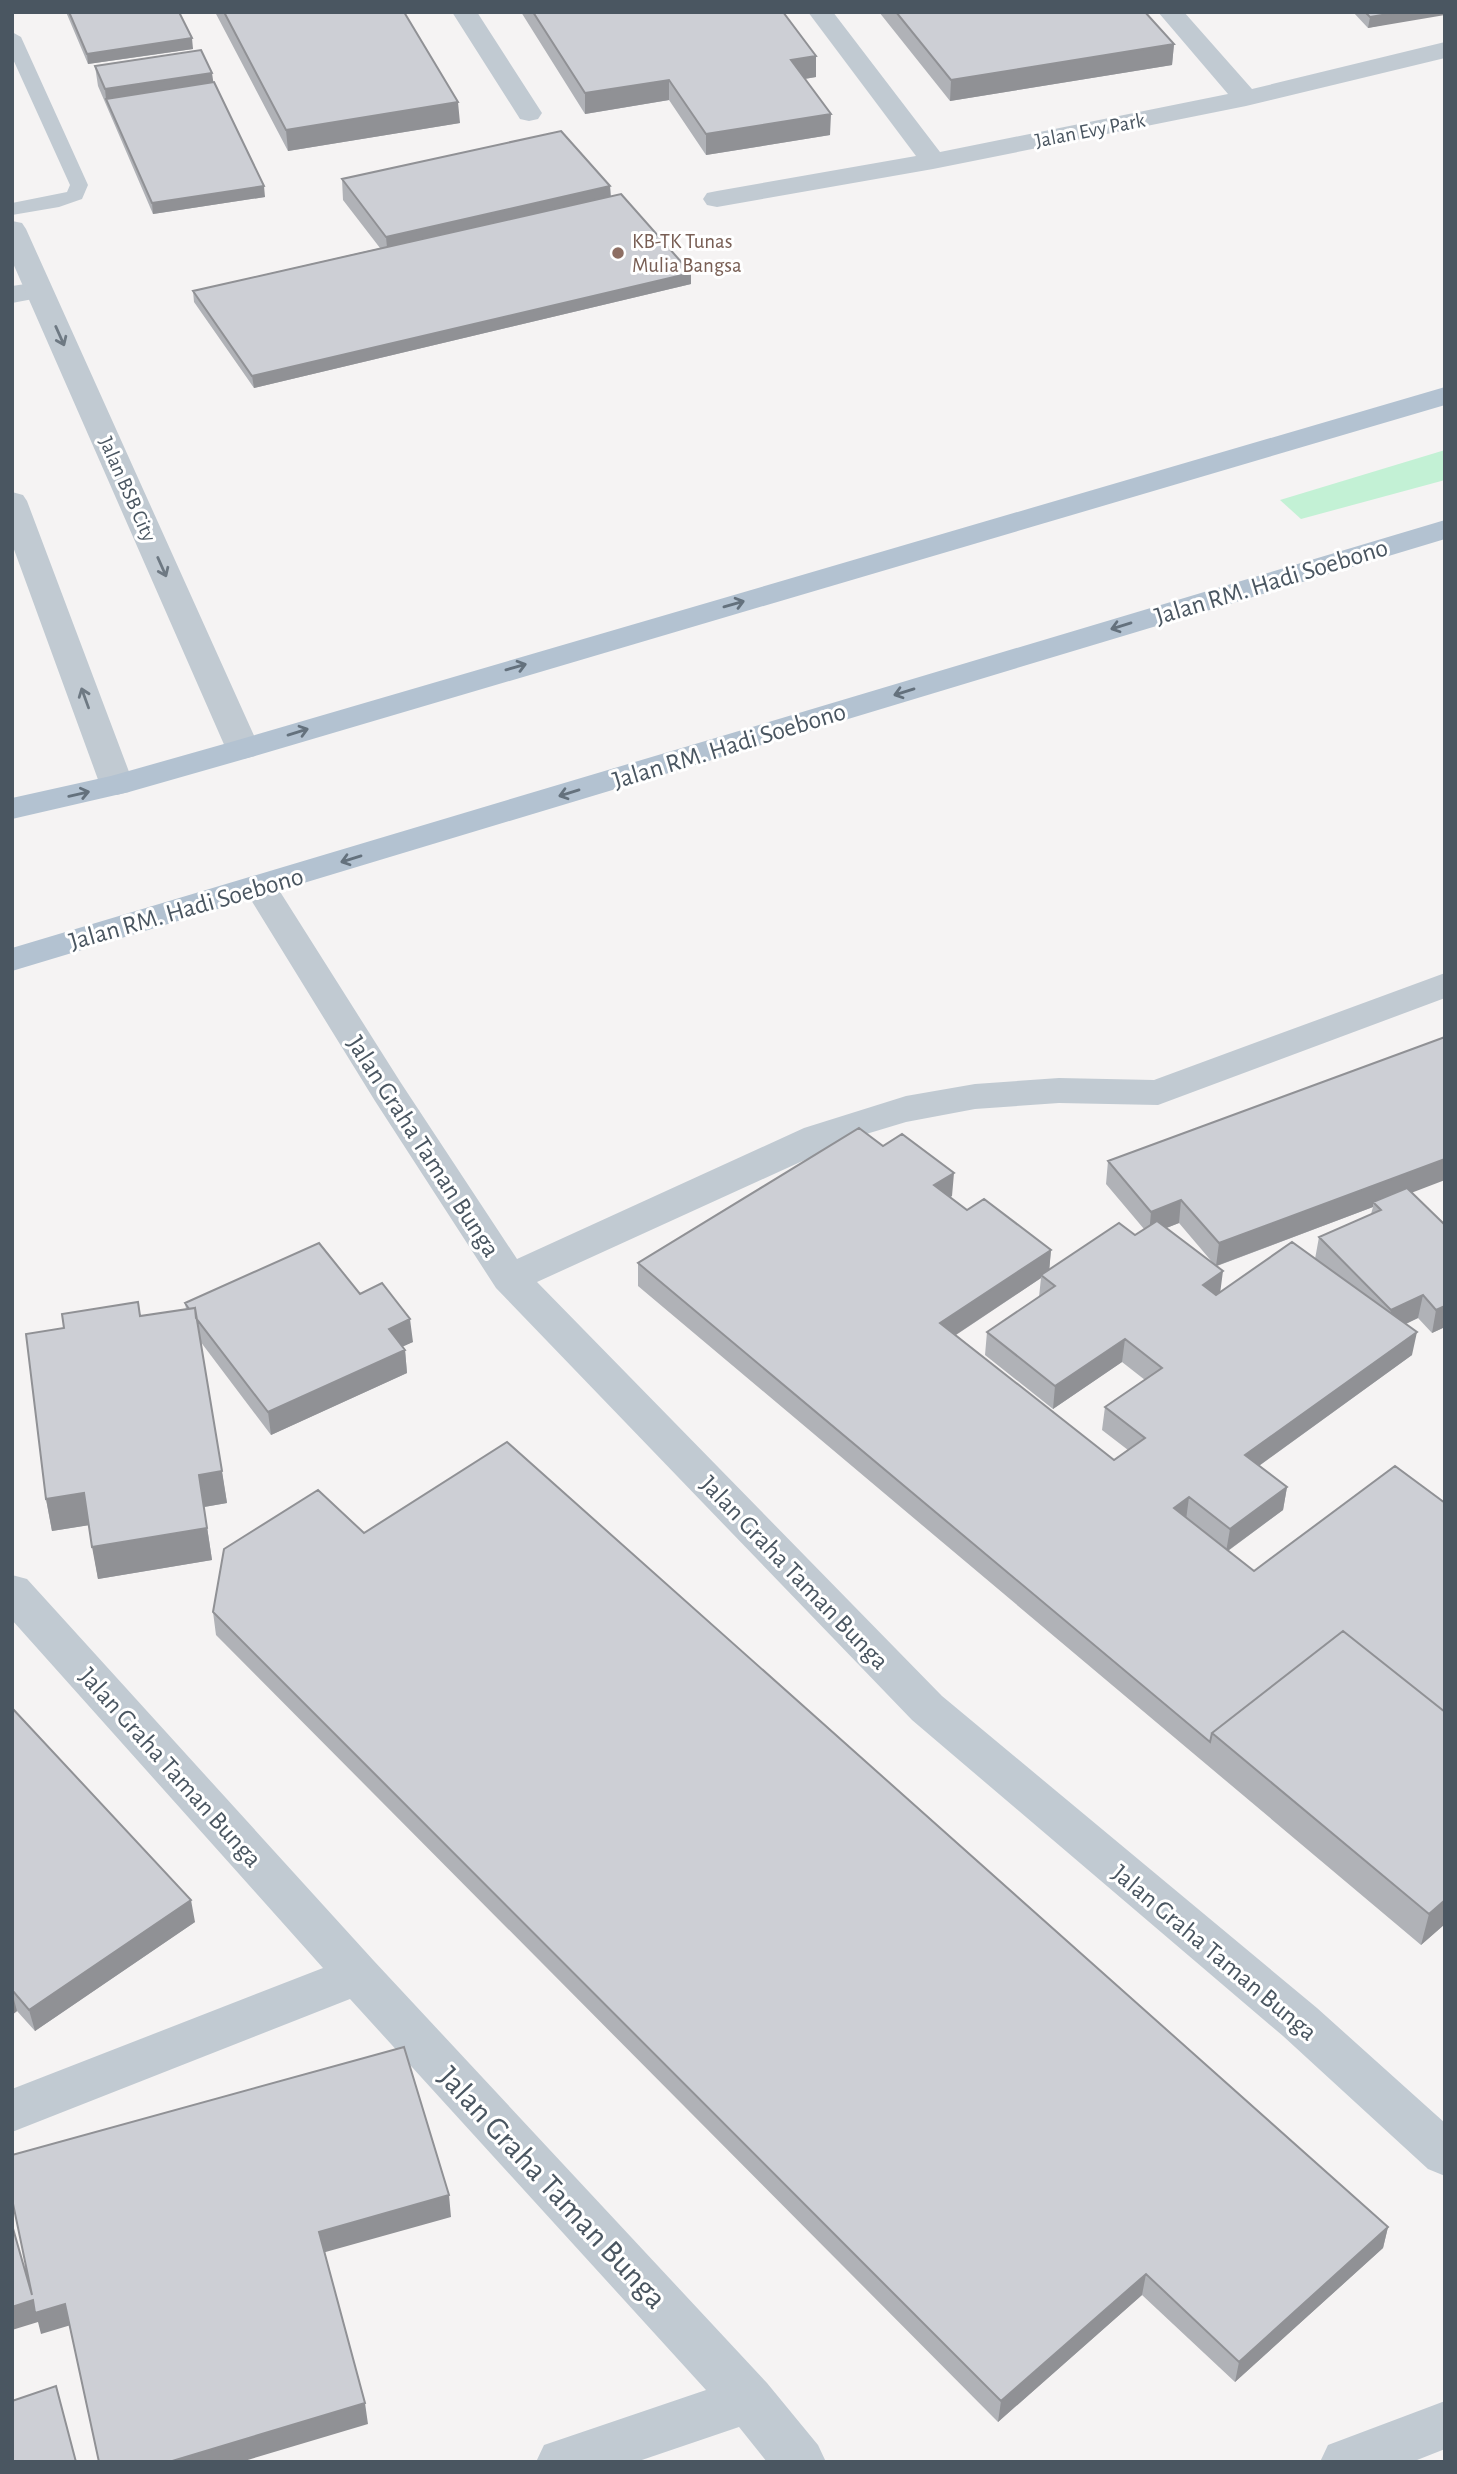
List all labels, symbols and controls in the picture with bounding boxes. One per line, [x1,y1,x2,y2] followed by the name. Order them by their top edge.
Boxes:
[1033,109,1147,151] street label: Jalan Evy Park
[632,231,742,276] place label: KB-TK Tunas Mulia Bangsa
[610,245,626,261] marker: KB-TK Tunas Mulia Bangsa
[54,325,67,347] one-way arrow
[95,434,160,545] street label: Jalan BSB City
[1152,534,1391,630] street label: Jalan RM. Hadi Soebono
[156,555,169,577] one-way arrow
[723,596,745,609] one-way arrow
[1111,621,1133,634] one-way arrow
[505,660,527,673] one-way arrow
[78,687,90,709] one-way arrow
[893,687,915,700] one-way arrow
[610,698,849,794] street label: Jalan RM. Hadi Soebono
[286,724,308,737] one-way arrow
[67,786,90,800] one-way arrow
[558,788,580,801] one-way arrow
[340,854,362,867] one-way arrow
[66,863,306,955] street label: Jalan RM. Hadi Soebono
[342,1031,504,1262] street label: Jalan Graha Taman Bunga
[695,1471,893,1675] street label: Jalan Graha Taman Bunga
[74,1663,266,1872] street label: Jalan Graha Taman Bunga
[1107,1860,1322,2046] street label: Jalan Graha Taman Bunga
[432,2061,672,2315] street label: Jalan Graha Taman Bunga

